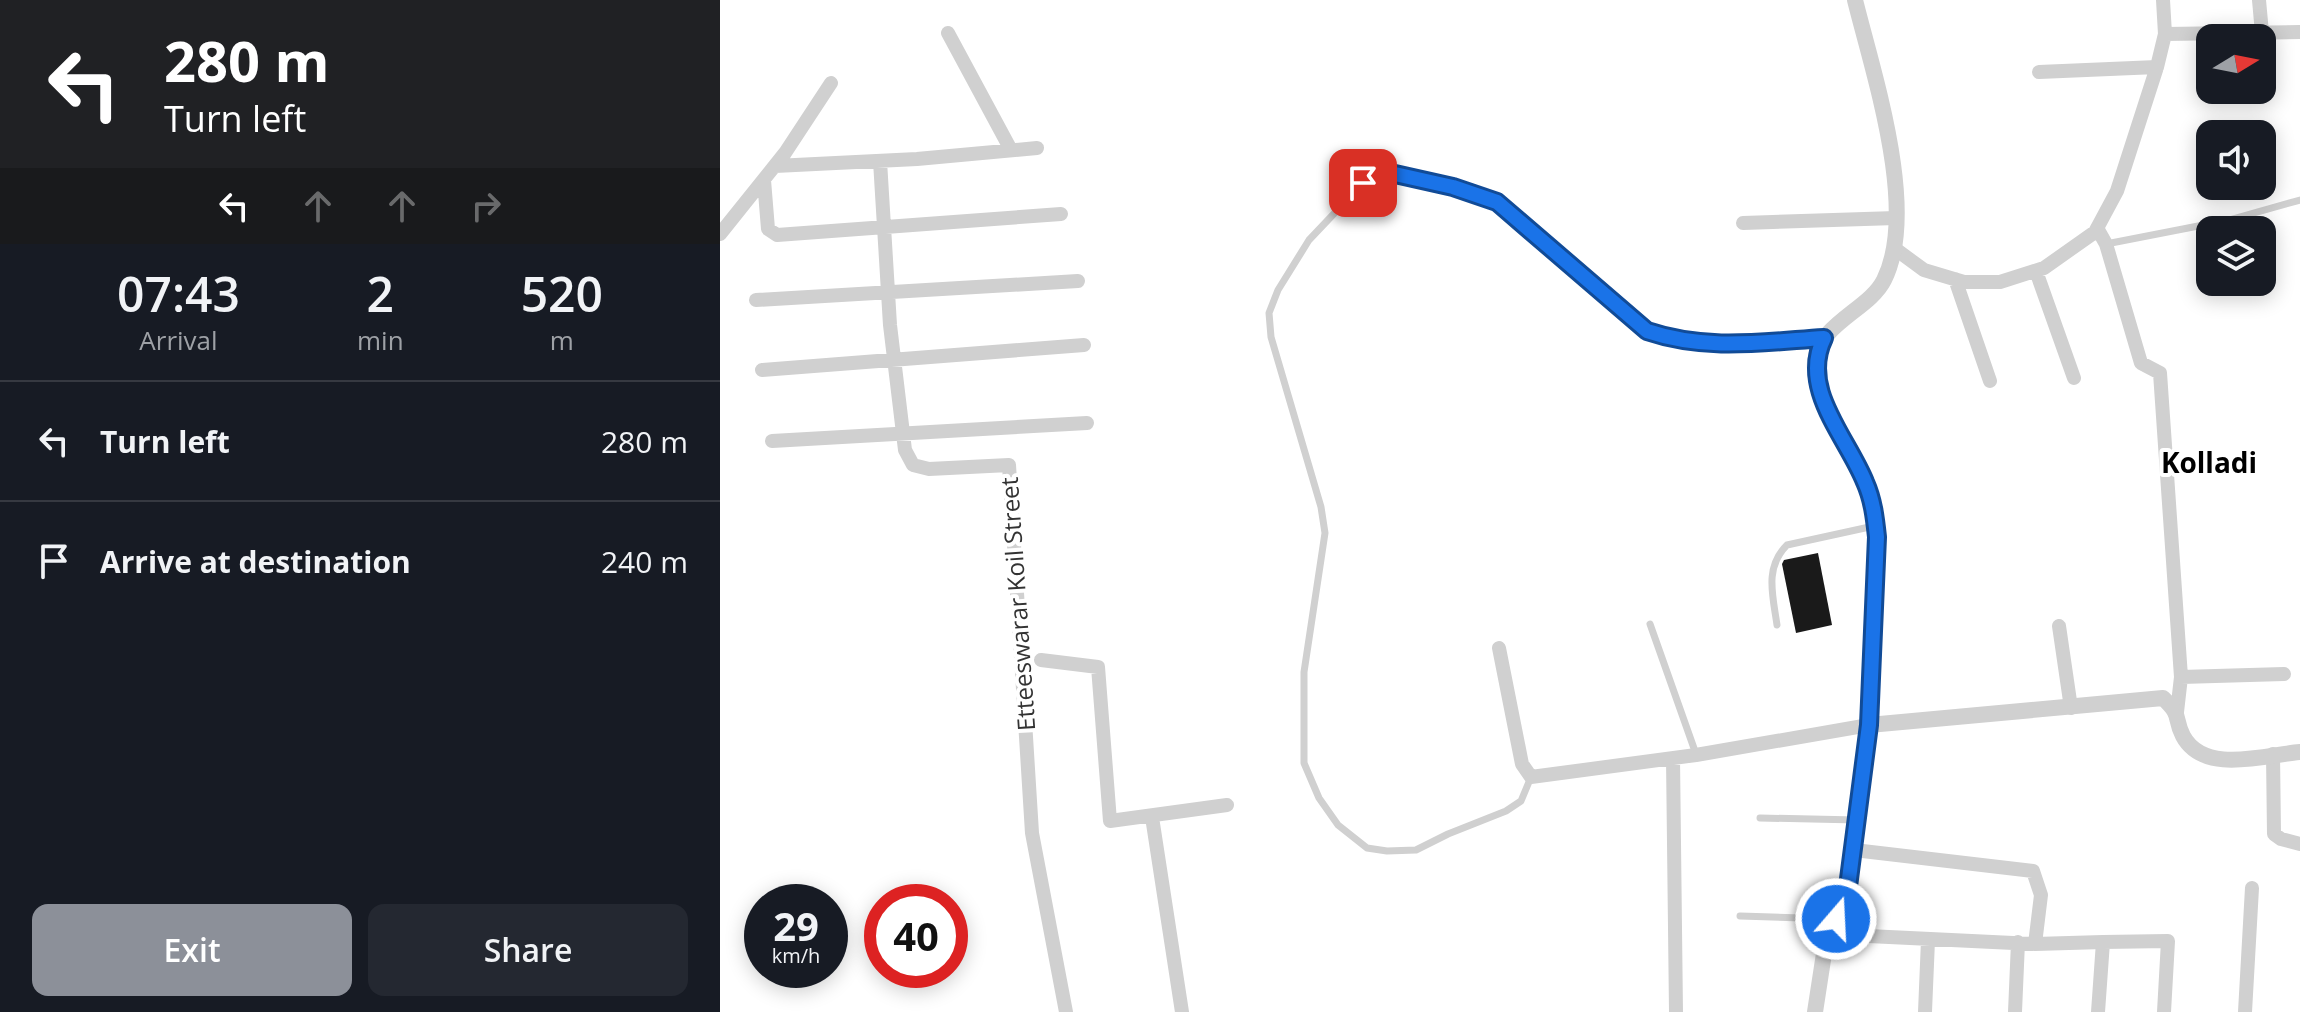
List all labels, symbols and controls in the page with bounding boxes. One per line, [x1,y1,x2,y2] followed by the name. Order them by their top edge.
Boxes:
[164,22,330,98] text: 280 m
[2196,24,2276,104] north arrow
[2196,24,2276,296] map controls
[32,32,136,136] icon: left
[164,94,306,143] text: Turn left
[2196,120,2276,200] button: sound
[1329,149,1397,217] pin
[1341,161,1385,205] icon: arrive
[212,184,256,228] icon: left
[296,184,340,228] icon: ahead
[380,184,424,228] icon: ahead
[464,184,508,228] icon: right
[2196,216,2276,296] button: layers
[117,261,240,326] text: 07:43
[367,261,394,326] text: 2
[521,261,603,326] text: 520
[139,322,218,358] text: Arrival
[357,322,404,358] text: min
[550,322,574,358] text: m
[32,419,76,463] icon: left
[100,421,230,462] text: Turn left
[601,421,688,462] text: 280 m
[2161,443,2257,481] district label: Kolladi
[992,476,1042,732] street label: Etteeswarar Koil Street
[32,539,76,583] icon: arrive
[100,541,411,582] text: Arrive at destination
[601,541,688,582] text: 240 m
[1794,877,1878,961] position arrow
[864,884,968,988] speed limit sign: 40
[773,898,819,953] text: 29
[32,904,352,996] button: Exit
[368,904,688,996] button: Share
[772,942,820,969] text: km/h

